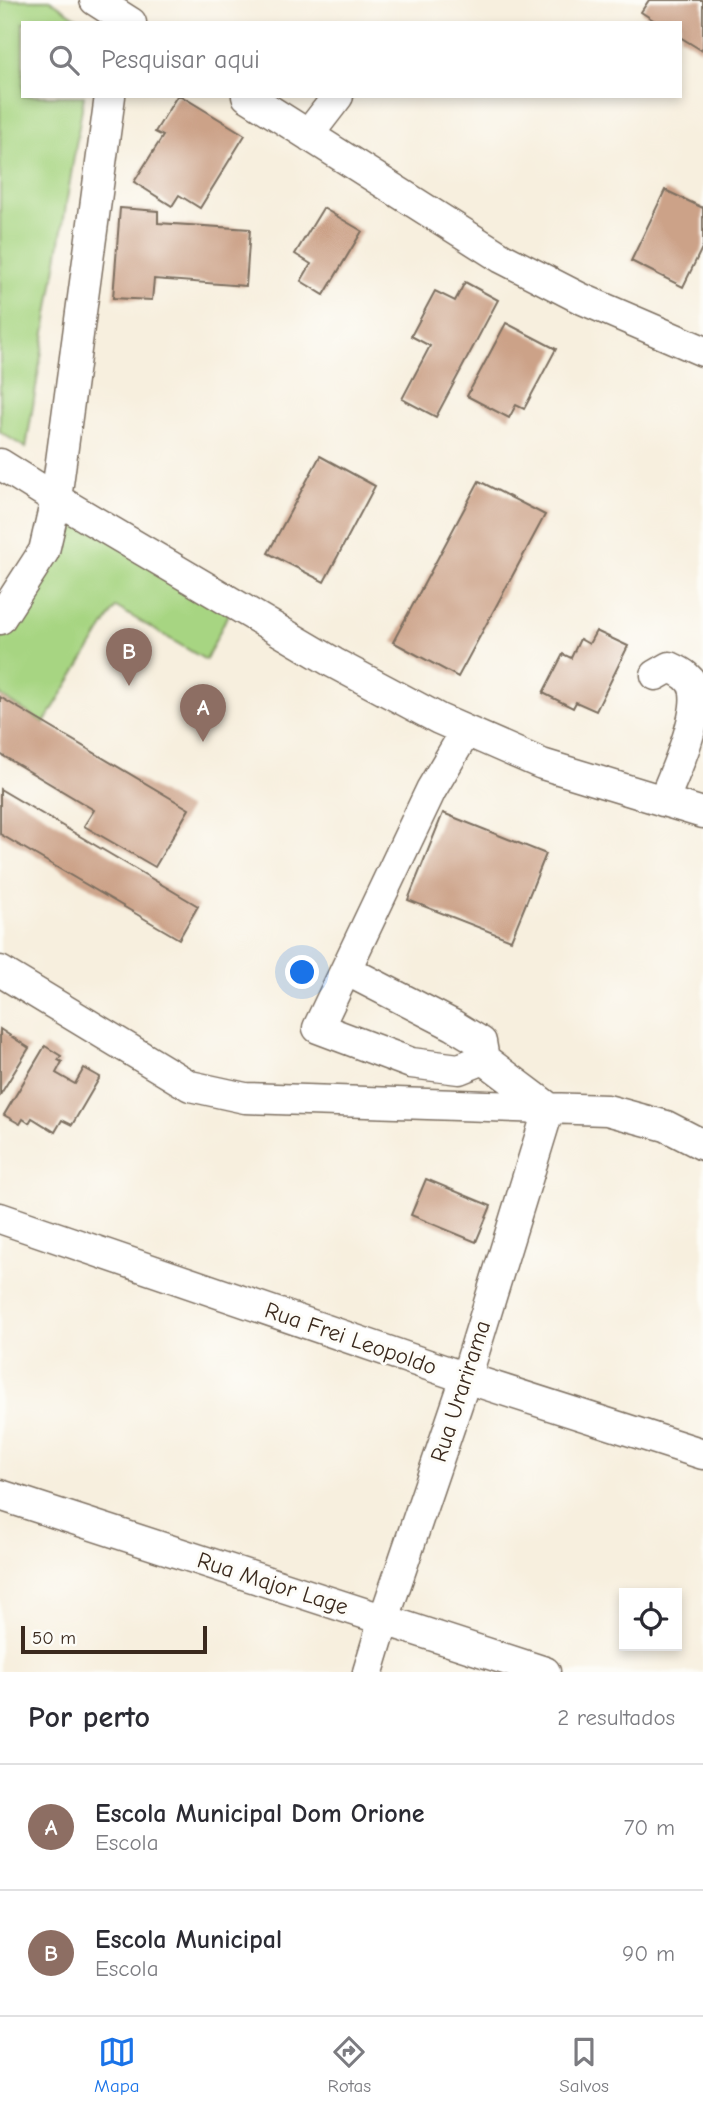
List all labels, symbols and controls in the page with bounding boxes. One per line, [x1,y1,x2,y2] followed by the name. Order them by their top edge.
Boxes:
[21,21,682,98] search box
[45,41,83,79] icon: search
[101,45,260,75] text: Pesquisar aqui
[106,628,152,686] pin: B
[180,684,226,742] pin: A
[285,955,319,989] your location
[261,1296,440,1381] street label: Rua Frei Leopoldo
[425,1317,496,1465] street label: Rua Urarirama
[194,1546,352,1621] street label: Rua Major Lage
[619,1588,682,1651] map controls
[619,1588,682,1651] button: locate
[21,1623,206,1655] scale bar
[32,1627,76,1649] text: 50 m
[28,1700,150,1735] text: Por perto
[557,1704,675,1731] text: 2 resultados
[95,1799,425,1829] text: Escola Municipal Dom Orione
[45,1814,57,1841] text: A
[623,1814,675,1841] text: 70 m
[95,1829,159,1856] text: Escola
[95,1925,282,1955] text: Escola Municipal
[44,1940,58,1967] text: B
[622,1940,675,1967] text: 90 m
[95,1955,159,1982] text: Escola
[94,2033,140,2097] tab: Mapa
[328,2033,371,2097] tab: Rotas
[559,2033,609,2097] tab: Salvos

